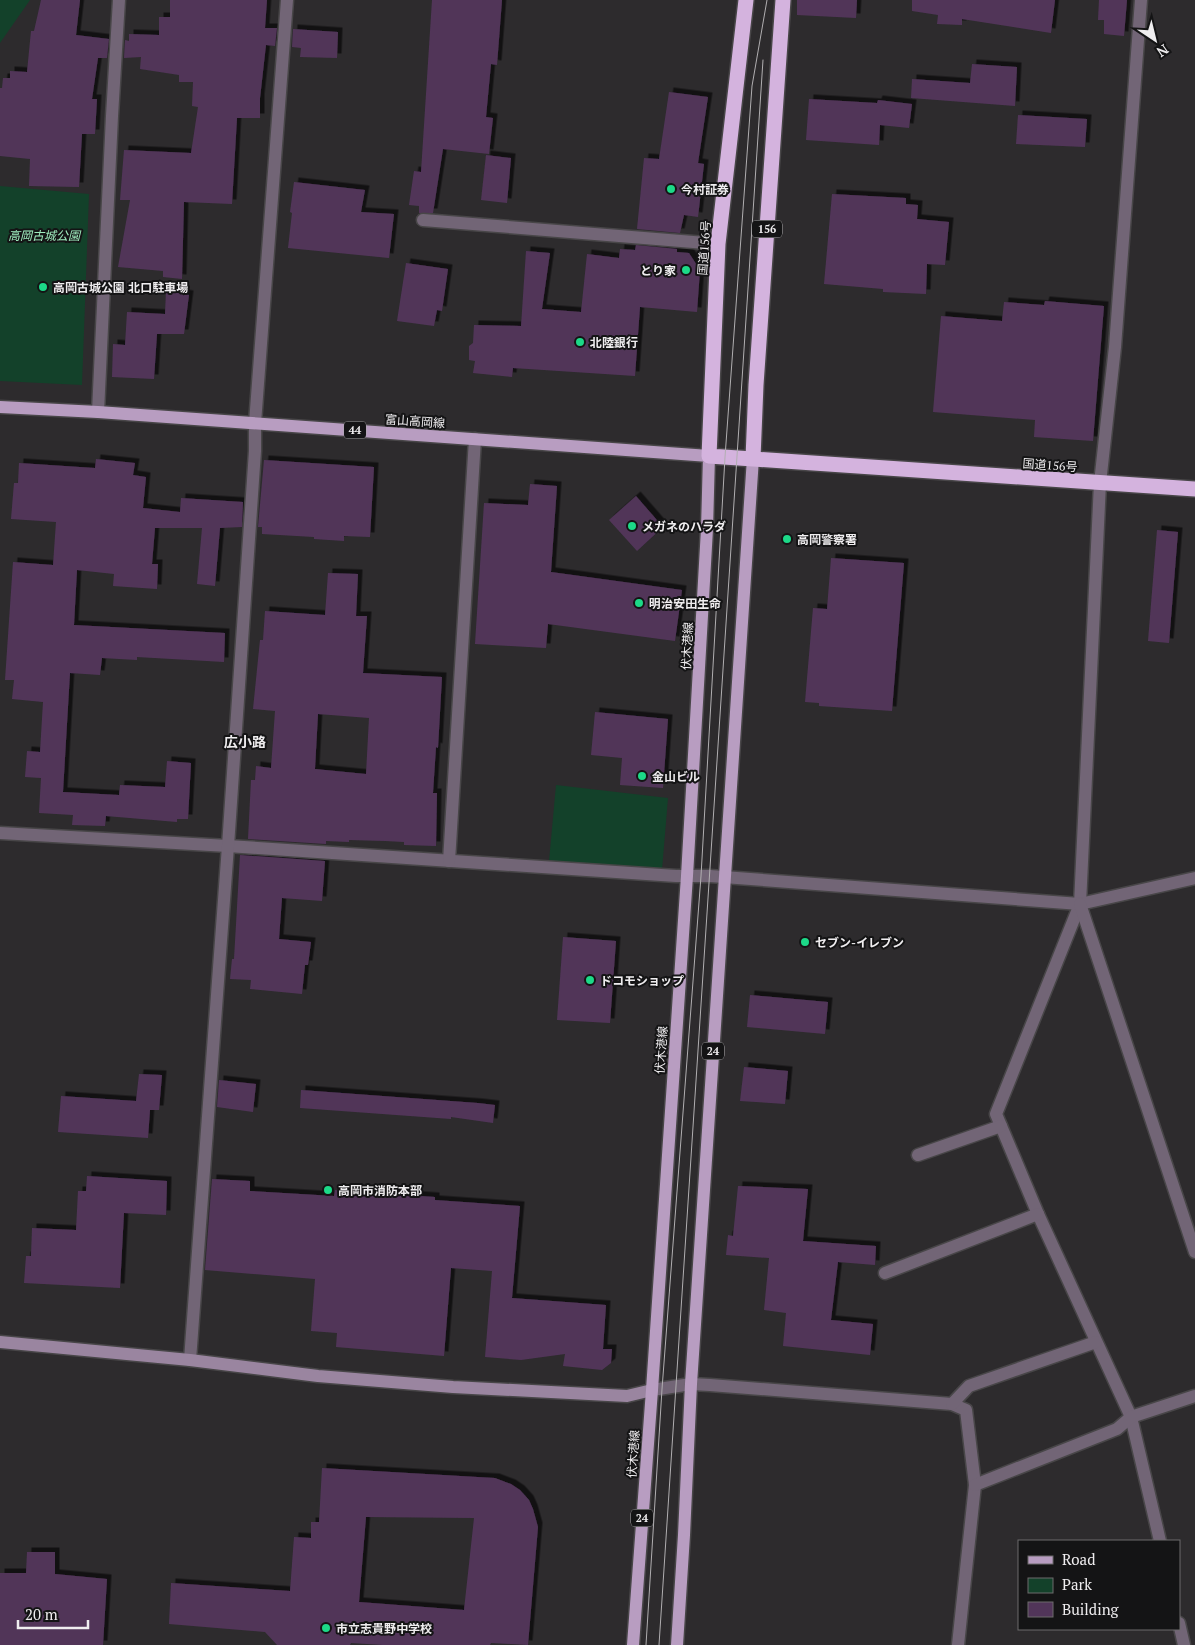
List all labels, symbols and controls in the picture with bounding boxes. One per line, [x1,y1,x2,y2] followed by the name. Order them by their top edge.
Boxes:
[1130,15,1180,65] north arrow
[1153,40,1173,62] text: N
[681,182,729,197] place label: 今村証券
[665,183,677,195] marker: 今村証券
[695,220,713,276] street label: 国道156号
[752,220,782,238] road number: 156
[8,228,82,243] park label: 高岡古城公園
[640,263,676,278] place label: とり家
[680,264,692,276] marker: とり家
[53,280,188,295] place label: 高岡古城公園 北口駐車場
[37,281,49,293] marker: 高岡古城公園 北口駐車場
[590,335,638,350] place label: 北陸銀行
[574,336,586,348] marker: 北陸銀行
[385,411,445,431] street label: 富山高岡線
[344,422,366,438] road number: 44
[1022,456,1078,474] street label: 国道156号
[642,519,726,534] place label: メガネのハラダ
[626,520,638,532] marker: メガネのハラダ
[797,532,857,547] place label: 高岡警察署
[781,533,793,545] marker: 高岡警察署
[649,596,721,611] place label: 明治安田生命
[633,597,645,609] marker: 明治安田生命
[678,622,696,670] street label: 伏木港線
[224,732,266,751] district label: 広小路
[652,769,700,784] place label: 金山ビル
[636,770,648,782] marker: 金山ビル
[815,935,904,950] place label: セブン-イレブン
[799,936,811,948] marker: セブン-イレブン
[600,973,684,988] place label: ドコモショップ
[584,974,596,986] marker: ドコモショップ
[652,1026,670,1074] street label: 伏木港線
[702,1042,724,1060] road number: 24
[338,1183,422,1198] place label: 高岡市消防本部
[322,1184,334,1196] marker: 高岡市消防本部
[624,1430,642,1478] street label: 伏木港線
[631,1510,653,1526] road number: 24
[1018,1540,1180,1630] legend
[1062,1549,1095,1569] text: Road
[1062,1574,1092,1594] text: Park
[18,1598,88,1630] scale bar
[1062,1599,1120,1619] text: Building
[25,1604,58,1624] text: 20 m
[336,1621,432,1636] place label: 市立志貴野中学校
[320,1622,332,1634] marker: 市立志貴野中学校

